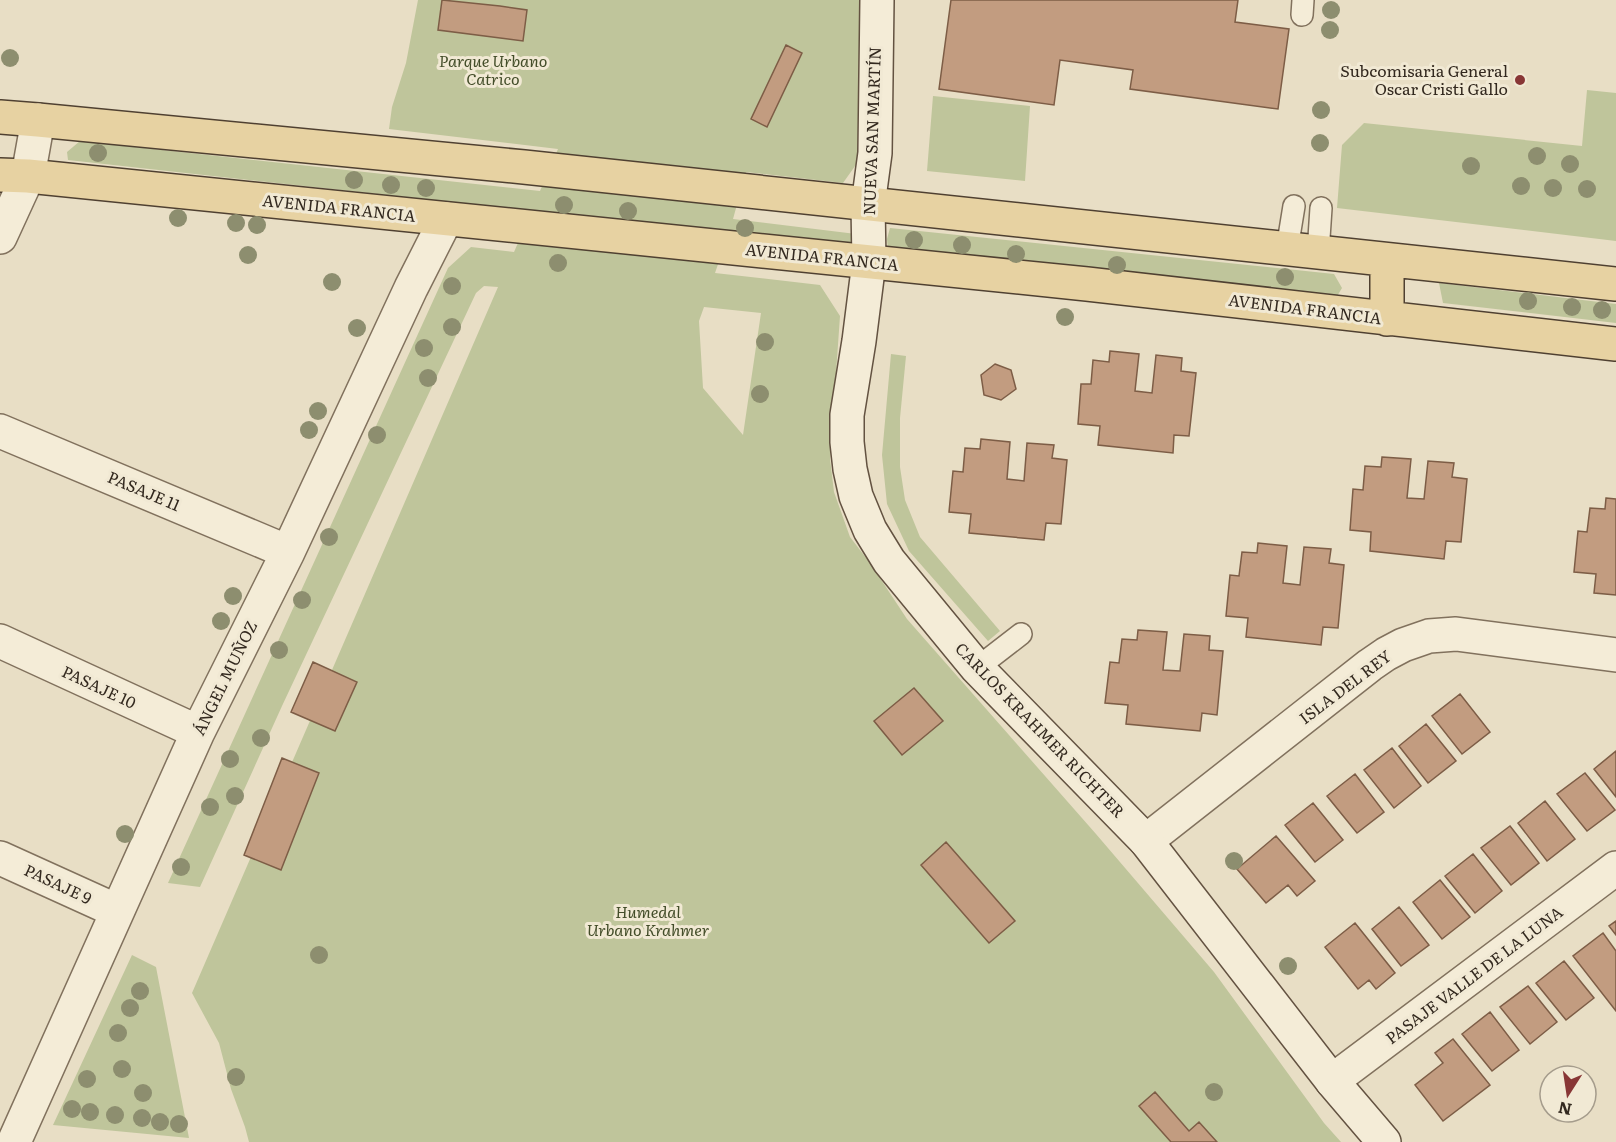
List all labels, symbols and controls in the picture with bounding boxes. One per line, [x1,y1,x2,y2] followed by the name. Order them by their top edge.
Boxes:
[856,46,886,216] street label: NUEVA SAN MARTÍN
[439,48,547,90] park label: Parque Urbano Catrico
[1340,58,1508,100] place label: Subcomisaria General Oscar Cristi Gallo
[1513,73,1527,87] marker: Subcomisaria General Oscar Cristi Gallo
[261,187,417,227] street label: AVENIDA FRANCIA
[744,236,900,276] street label: AVENIDA FRANCIA
[1227,287,1383,329] street label: AVENIDA FRANCIA
[104,464,185,516] street label: PASAJE 11
[186,616,262,739] street label: ÁNGEL MUÑOZ
[950,636,1131,823] street label: CARLOS KRAHMER RICHTER
[1293,643,1396,729] street label: ISLA DEL REY
[58,658,141,714] street label: PASAJE 10
[21,857,96,909] street label: PASAJE 9
[587,899,709,941] park label: Humedal Urbano Krahmer
[1380,899,1567,1049] street label: PASAJE VALLE DE LA LUNA
[1538,1064,1598,1124] north arrow
[1556,1097,1574,1123] text: N

